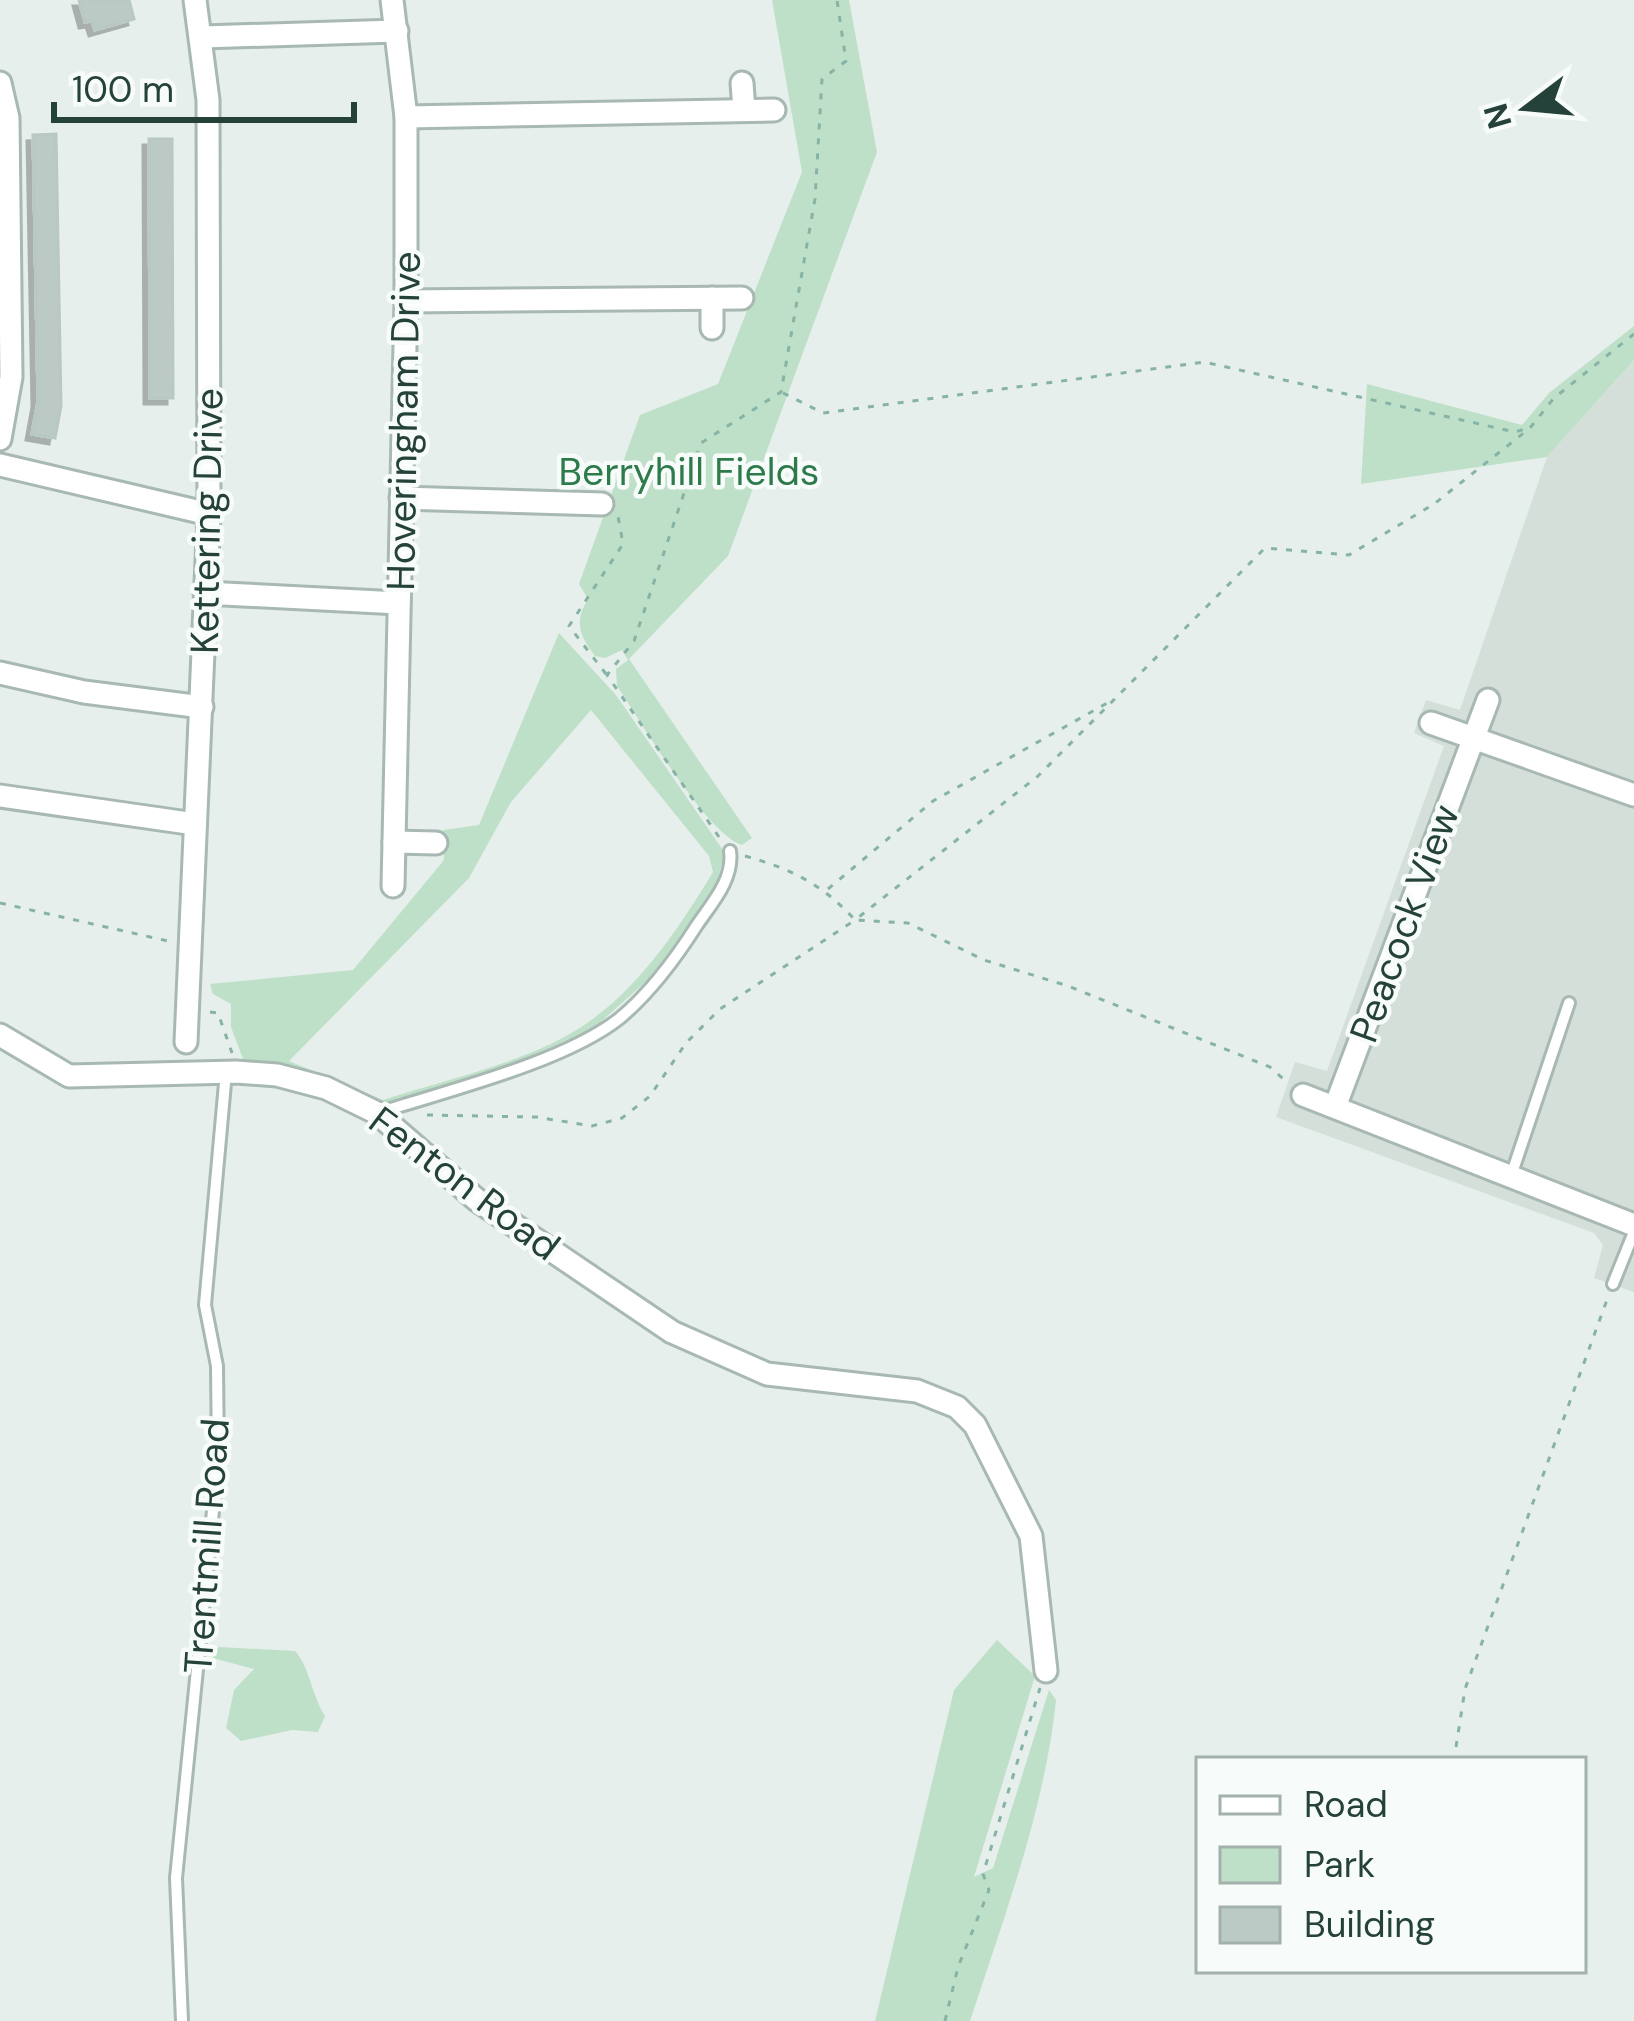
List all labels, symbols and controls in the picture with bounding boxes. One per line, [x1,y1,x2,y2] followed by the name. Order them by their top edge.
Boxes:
[54,48,354,122] scale bar
[1466,48,1586,168] north arrow
[72,66,174,113] text: 100 m
[1474,99,1522,134] text: N
[375,251,432,591] street label: Hoveringham Drive
[179,388,234,654] street label: Kettering Drive
[559,446,819,497] park label: Berryhill Fields
[1338,797,1471,1049] street label: Peacock View
[359,1095,570,1272] street label: Fenton Road
[172,1417,241,1675] street label: Trentmill Road
[1196,1757,1586,1973] legend
[1304,1781,1388,1828] text: Road
[1304,1841,1375,1888] text: Park
[1304,1901,1435,1948] text: Building

